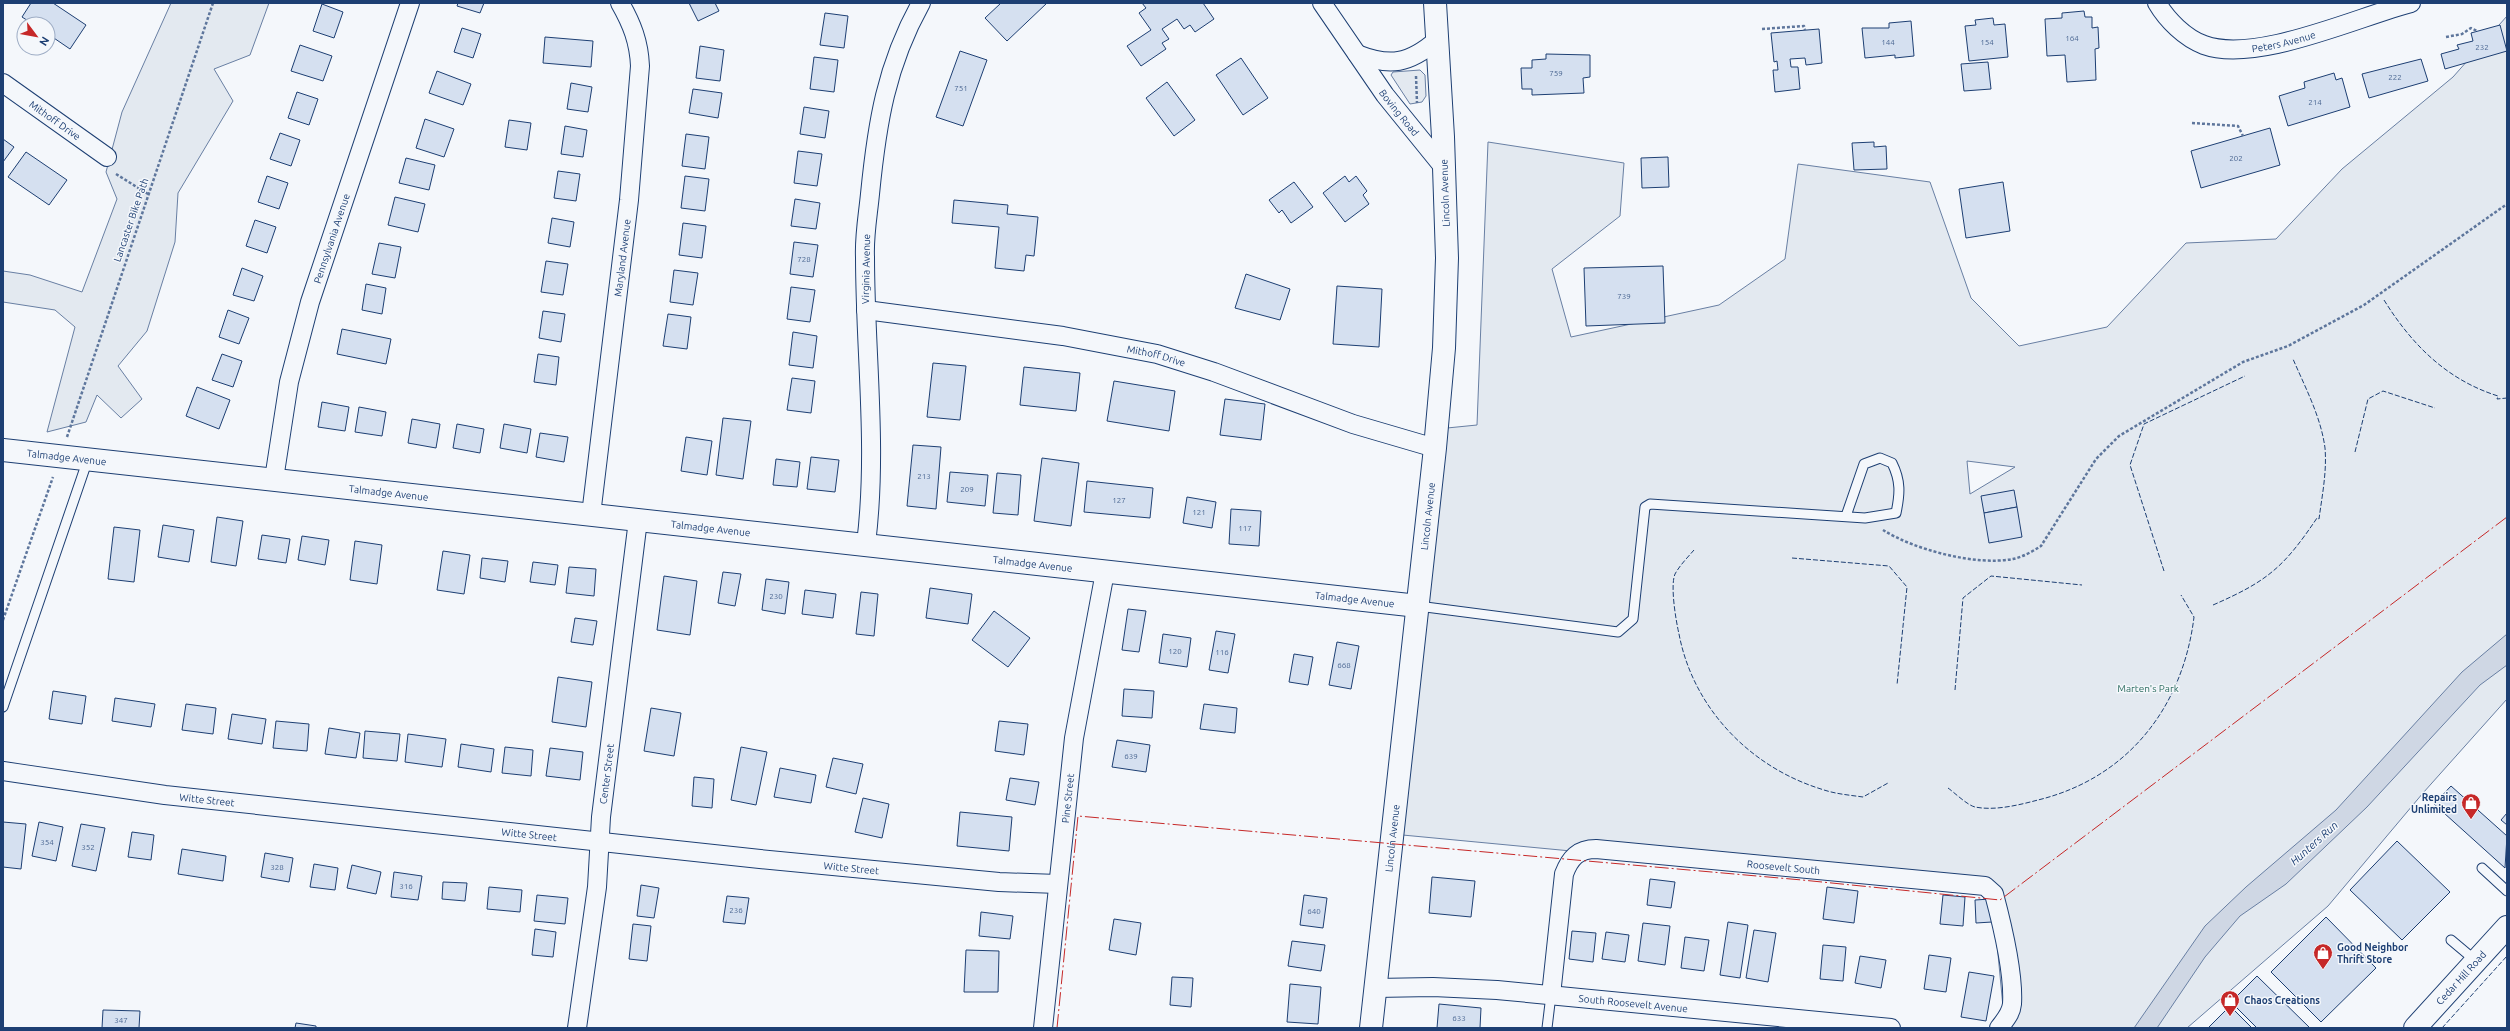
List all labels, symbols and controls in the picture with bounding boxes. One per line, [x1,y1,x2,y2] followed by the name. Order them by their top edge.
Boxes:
[16,16,56,56] north arrow
[2251,29,2317,54] street label: Peters Avenue
[2065,34,2079,43] house number: 164
[37,35,52,48] text: N
[1881,38,1895,47] house number: 144
[1980,38,1994,47] house number: 154
[2475,43,2489,52] house number: 232
[1549,69,1563,78] house number: 759
[2388,73,2402,82] house number: 222
[954,84,968,93] house number: 751
[1377,87,1421,138] street label: Boving Road
[27,98,83,142] street label: Mithoff Drive
[2308,98,2322,107] house number: 214
[2229,154,2243,163] house number: 202
[1438,159,1452,227] street label: Lincoln Avenue
[112,177,150,263] street label: Lancaster Bike Path
[311,192,351,285] street label: Pennsylvania Avenue
[612,218,632,297] street label: Maryland Avenue
[860,234,872,304] street label: Virginia Avenue
[797,255,811,264] house number: 728
[1617,292,1631,301] house number: 739
[1126,343,1187,368] street label: Mithoff Drive
[26,447,107,467] street label: Talmadge Avenue
[917,472,931,481] house number: 213
[1418,482,1437,551] street label: Lincoln Avenue
[348,483,429,502] street label: Talmadge Avenue
[960,485,974,494] house number: 209
[1112,496,1126,505] house number: 127
[1192,508,1206,517] house number: 121
[670,518,751,538] street label: Talmadge Avenue
[1238,524,1252,533] house number: 117
[992,554,1073,573] street label: Talmadge Avenue
[1314,589,1395,609] street label: Talmadge Avenue
[769,592,783,601] house number: 230
[1168,647,1182,656] house number: 120
[1215,648,1229,657] house number: 116
[1337,661,1351,670] house number: 668
[2117,683,2179,694] park label: Marten's Park
[597,743,616,805] street label: Center Street
[1124,752,1138,761] house number: 639
[1059,773,1076,824] street label: Pine Street
[179,791,235,808] street label: Witte Street
[2411,792,2457,815] place label: Repairs Unlimited
[2460,792,2482,820] shop icon: Repairs Unlimited
[1383,804,1401,873] street label: Lincoln Avenue
[2288,819,2340,867] water label: Hunters Run
[501,826,557,843] street label: Witte Street
[40,838,54,847] house number: 354
[81,843,95,852] house number: 352
[1746,858,1821,876] street label: Roosevelt South
[823,860,880,876] street label: Witte Street
[270,863,284,872] house number: 328
[399,882,413,891] house number: 316
[729,906,743,915] house number: 236
[1307,907,1321,916] house number: 640
[2312,942,2334,970] shop icon: Good Neighbor Thrift Store
[2337,942,2409,965] place label: Good Neighbor Thrift Store
[2434,948,2488,1007] street label: Cedar Hill Road
[2219,989,2241,1017] shop icon: Chaos Creations
[1578,992,1688,1014] street label: South Roosevelt Avenue
[2244,995,2320,1006] place label: Chaos Creations
[1452,1014,1466,1023] house number: 633
[114,1016,128,1025] house number: 347

